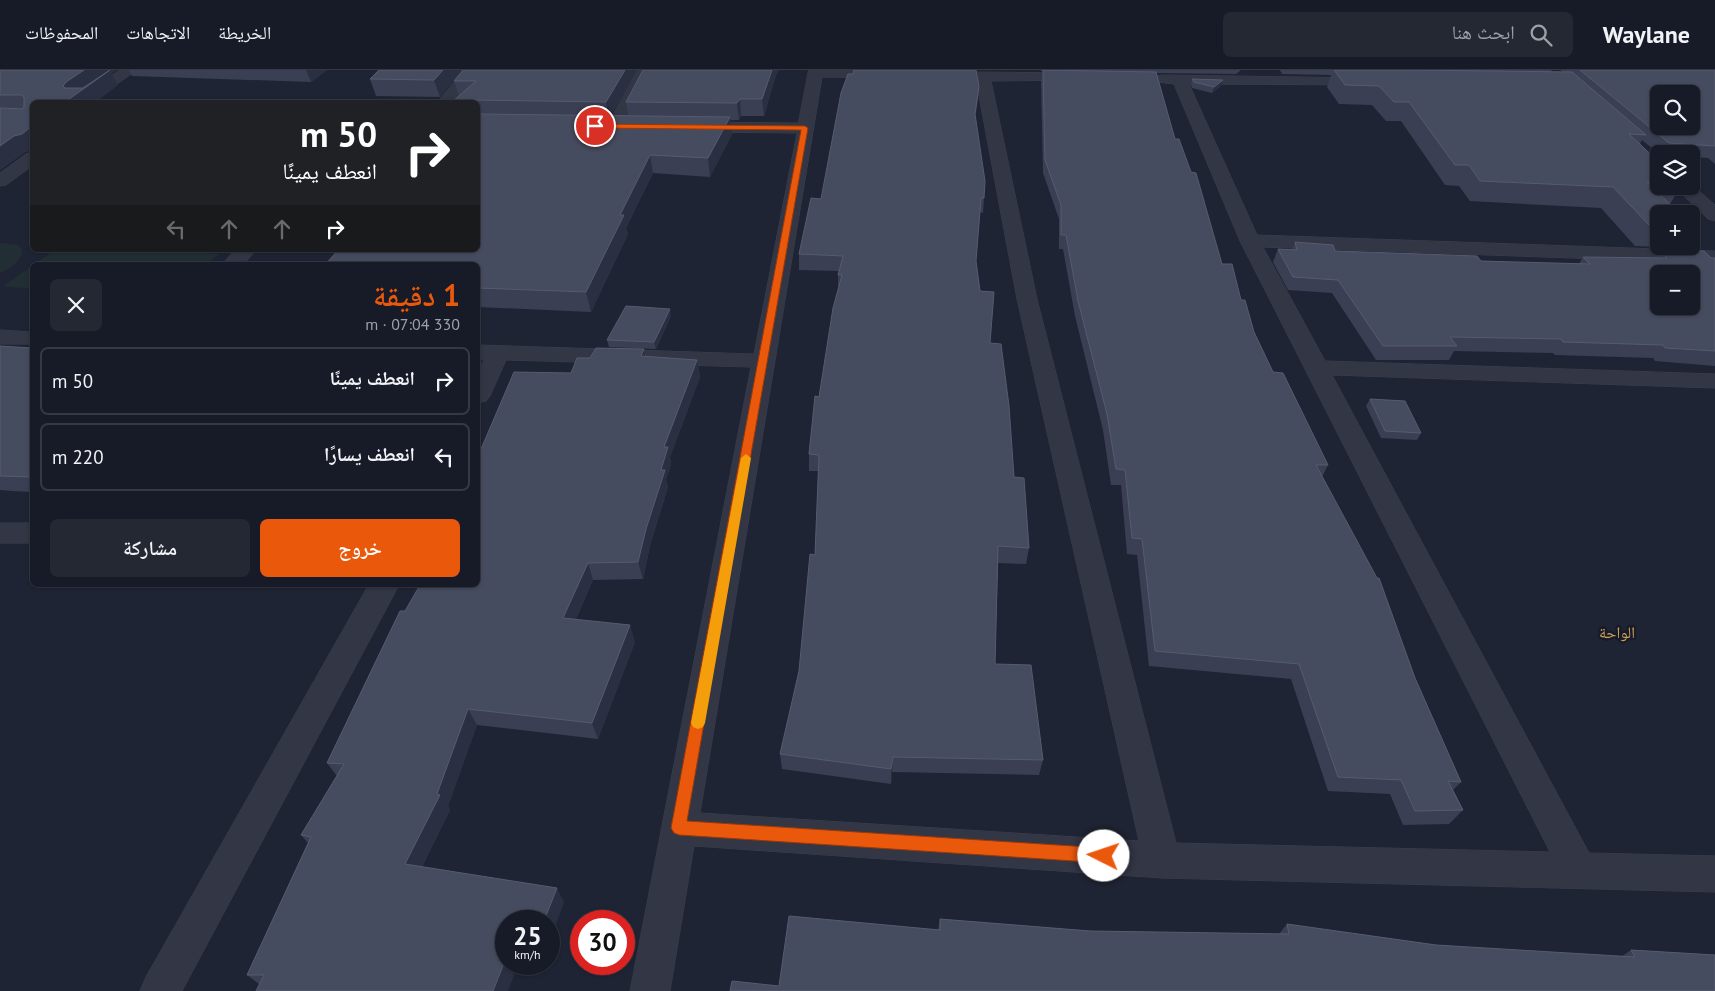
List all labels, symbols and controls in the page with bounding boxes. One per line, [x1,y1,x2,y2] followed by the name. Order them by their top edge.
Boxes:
[1223,12,1573,57] search box
[1603,19,1690,50] text: Waylane
[1452,20,1515,44] text: ابحث هنا
[25,21,98,44] text: المحفوظات
[126,21,190,44] text: الاتجاهات
[218,21,271,44] text: الخريطة
[1527,21,1555,49] icon: search
[1650,85,1700,315] map controls
[1650,85,1700,135] button: search
[574,105,616,147] pin
[300,111,377,157] text: 50 m
[581,112,609,140] icon: arrive
[395,120,460,185] icon: right
[1650,145,1700,195] button: layers
[282,157,377,185] text: انعطف يمينًا
[1650,205,1700,255] button: +
[162,215,190,243] icon: left
[215,215,243,243] icon: ahead
[268,215,296,243] icon: ahead
[321,215,349,243] icon: right
[1650,265,1700,315] button: −
[373,275,460,314] text: 1 دقيقة
[50,279,102,331] button: close
[365,314,460,334] text: 330 m · 07:04
[330,366,415,390] text: انعطف يمينًا
[430,367,458,395] icon: right
[52,369,93,393] text: 50 m
[324,442,415,466] text: انعطف يسارًا
[430,443,458,471] icon: left
[52,445,104,469] text: 220 m
[50,519,250,577] button: مشاركة
[260,519,460,577] button: خروج
[1599,622,1635,642] district label: الواحة
[1077,829,1129,881] position arrow
[570,910,635,975] speed limit sign: 30
[513,920,542,952] text: 25
[514,947,541,962] text: km/h

